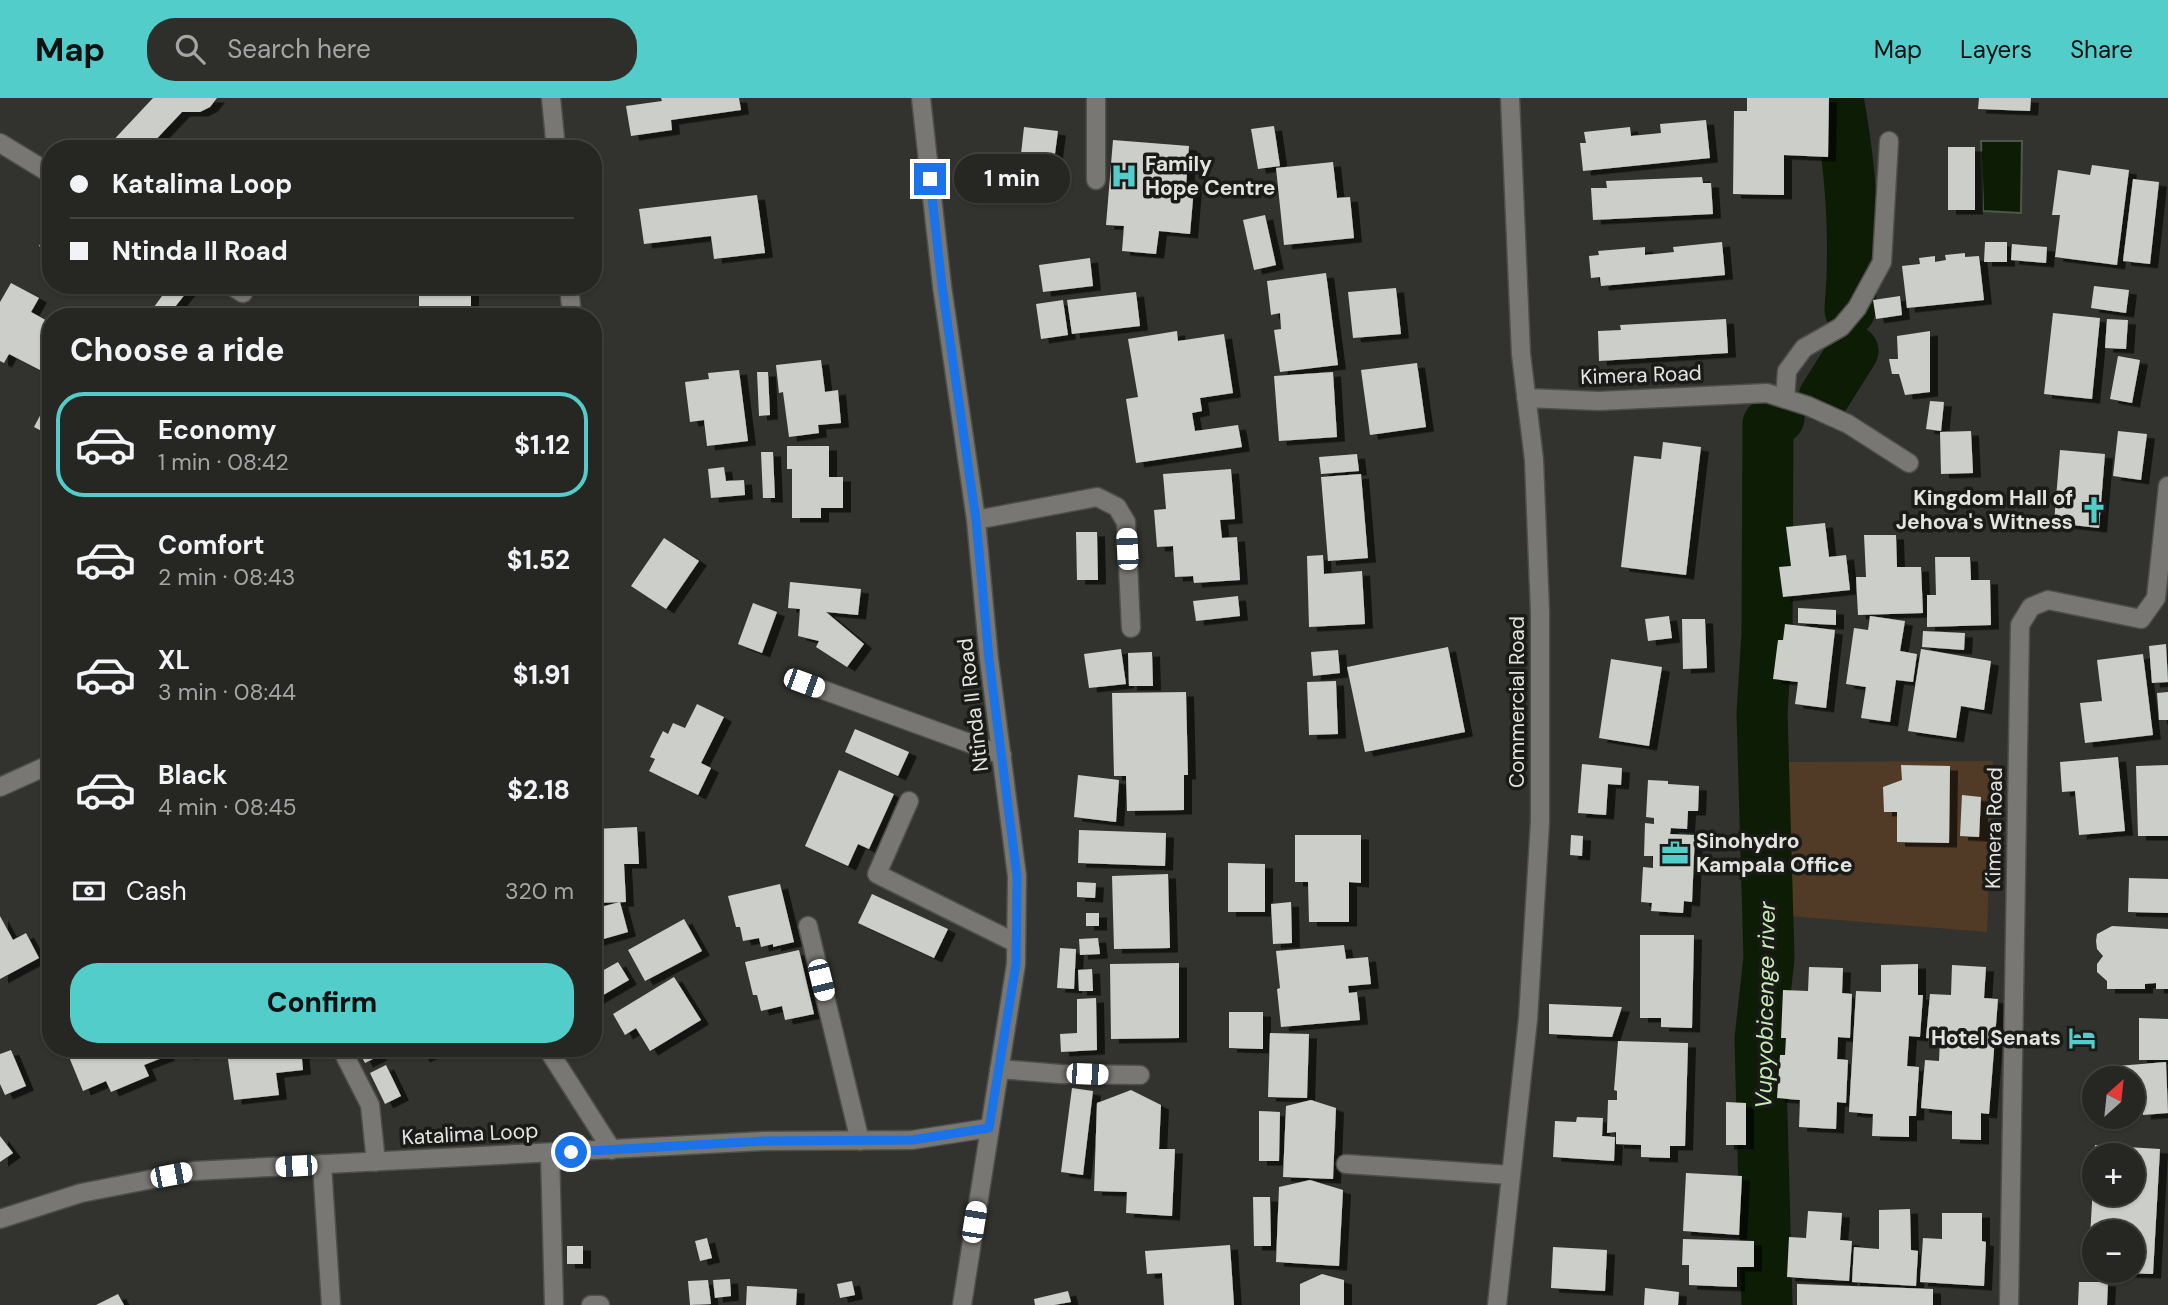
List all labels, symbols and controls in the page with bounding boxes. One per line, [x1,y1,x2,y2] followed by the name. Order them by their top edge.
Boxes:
[147,18,637,81] search box
[35,28,105,71] text: Map
[171,30,209,68] icon: search
[227,32,371,66] text: Search here
[1874,34,1922,65] text: Map
[1960,34,2032,65] text: Layers
[2070,34,2133,65] text: Share
[1145,150,1275,202] place label: Family Hope Centre
[954,154,1070,204] callout: 1 min
[1109,161,1139,191] hospital icon: Family Hope Centre
[914,163,946,195] route end
[984,163,1040,193] text: 1 min
[112,167,292,201] text: Katalima Loop
[112,234,288,268] text: Ntinda II Road
[70,329,285,371] text: Choose a ride
[1580,359,1702,391] street label: Kimera Road
[74,413,137,476] icon: car
[158,413,276,447] text: Economy
[514,428,570,462] text: $1.12
[158,447,289,477] text: 1 min · 08:42
[1896,484,2073,536] place label: Kingdom Hall of Jehova's Witness
[2079,495,2109,525] church icon: Kingdom Hall of Jehova's Witness
[1116,527,1139,571] car
[74,528,137,591] icon: car
[158,528,264,562] text: Comfort
[507,543,570,577] text: $1.52
[158,562,295,592] text: 2 min · 08:43
[1503,616,1531,788] street label: Commercial Road
[951,637,995,773] street label: Ntinda II Road
[74,643,137,706] icon: car
[158,643,190,677] text: XL
[513,658,570,692] text: $1.91
[781,666,828,700] car
[158,677,296,707] text: 3 min · 08:44
[74,758,137,821] icon: car
[158,758,228,792] text: Black
[1979,767,2009,889] street label: Kimera Road
[507,773,570,807] text: $2.18
[158,792,296,822] text: 4 min · 08:45
[1696,827,1852,879] place label: Sinohydro Kampala Office
[1660,838,1690,868] office icon: Sinohydro Kampala Office
[70,872,108,910] icon: cash
[126,874,187,908] text: Cash
[505,876,574,906] text: 320 m
[1748,900,1782,1109] water label: Vupyobicenge river
[806,957,837,1003] car
[70,963,574,1043] button: Confirm
[2067,1023,2097,1053] hotel icon: Hotel Senats
[1931,1024,2061,1052] place label: Hotel Senats
[1066,1063,1109,1085] car
[2082,1066,2146,1129] north arrow
[2082,1066,2145,1283] map controls
[401,1116,539,1152] street label: Katalima Loop
[555,1136,587,1168] route start
[2082,1143,2145,1206] button: +
[275,1154,318,1178] car
[149,1161,194,1189] car
[961,1200,988,1244] car
[2082,1220,2145,1283] button: −

